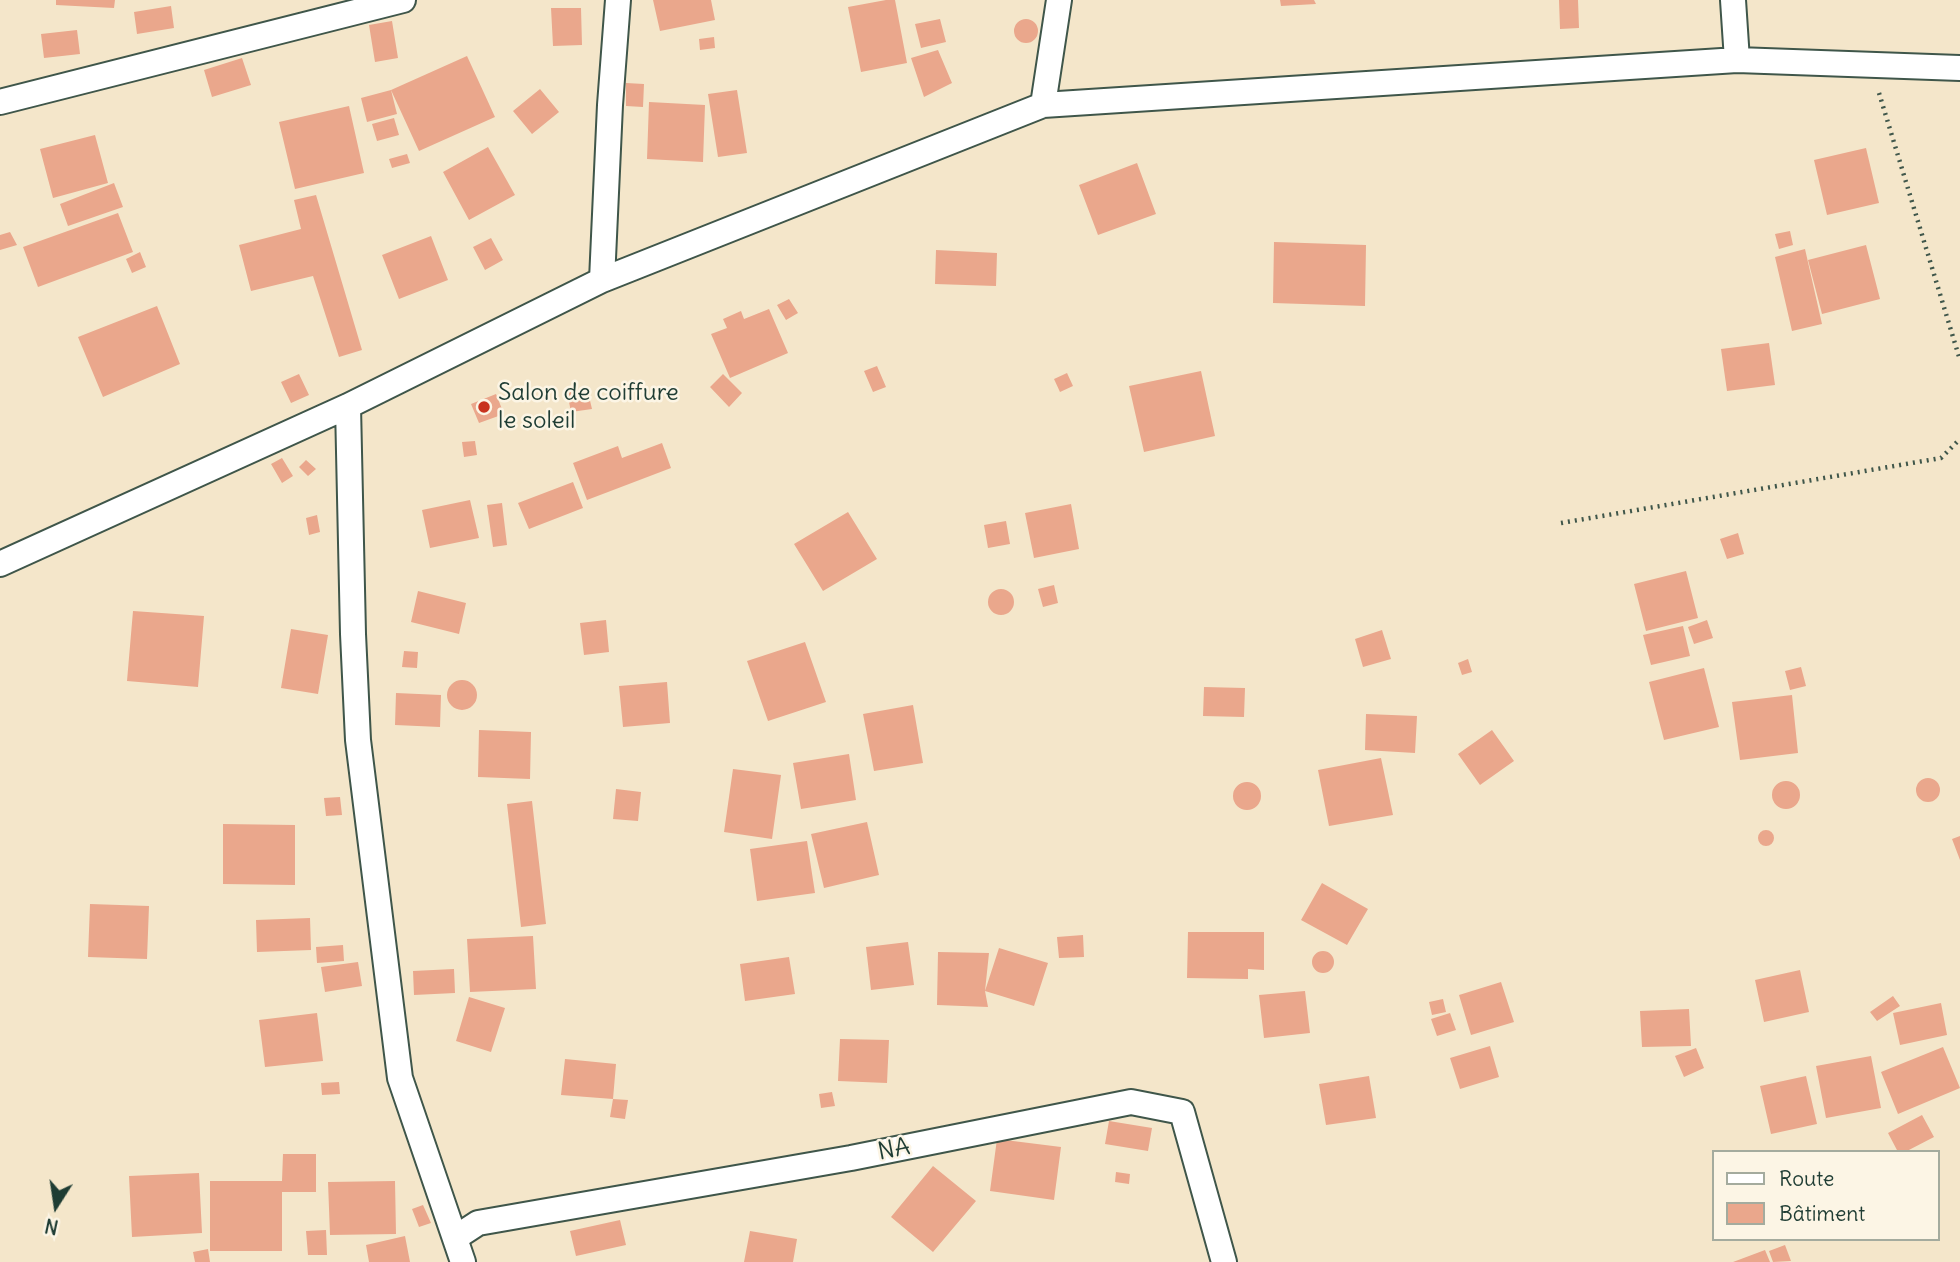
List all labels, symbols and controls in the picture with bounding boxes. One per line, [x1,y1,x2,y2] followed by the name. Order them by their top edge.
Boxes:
[498,379,679,435] place label: Salon de coiffure le soleil
[476,399,492,415] marker: Salon de coiffure le soleil
[876,1133,912,1167] street label: NA
[1712,1150,1939,1241] legend
[1779,1165,1834,1192] text: Route
[21,1171,91,1241] north arrow
[1779,1200,1865,1227] text: Bâtiment
[43,1213,61,1240] text: N

